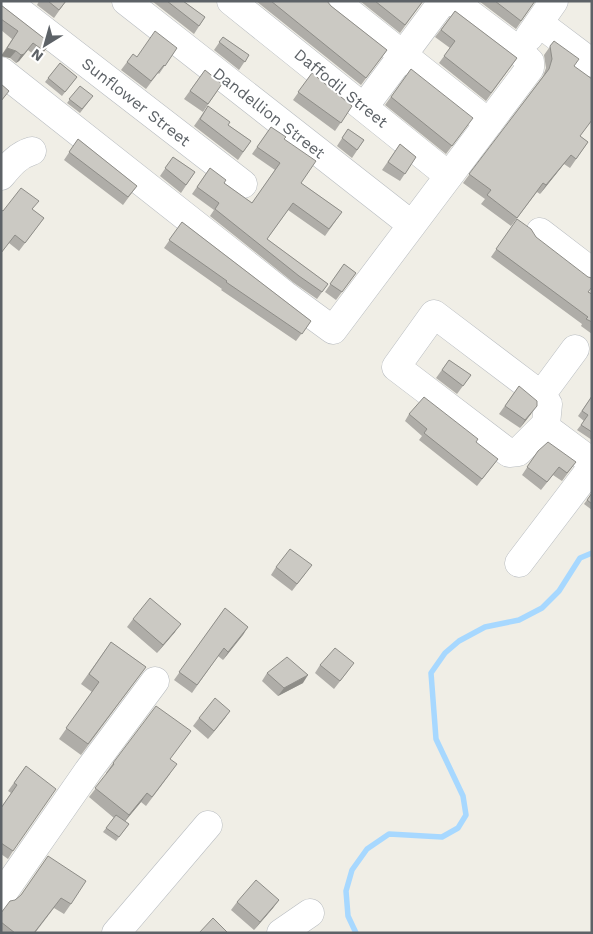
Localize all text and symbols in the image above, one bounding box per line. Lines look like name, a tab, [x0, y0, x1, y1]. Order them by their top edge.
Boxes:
north arrow	[20, 20, 70, 70]
street label: Daffodil Street	[290, 45, 392, 132]
text: N	[28, 46, 46, 65]
street label: Sunflower Street	[78, 54, 194, 150]
street label: Dandellion Street	[209, 63, 329, 163]

